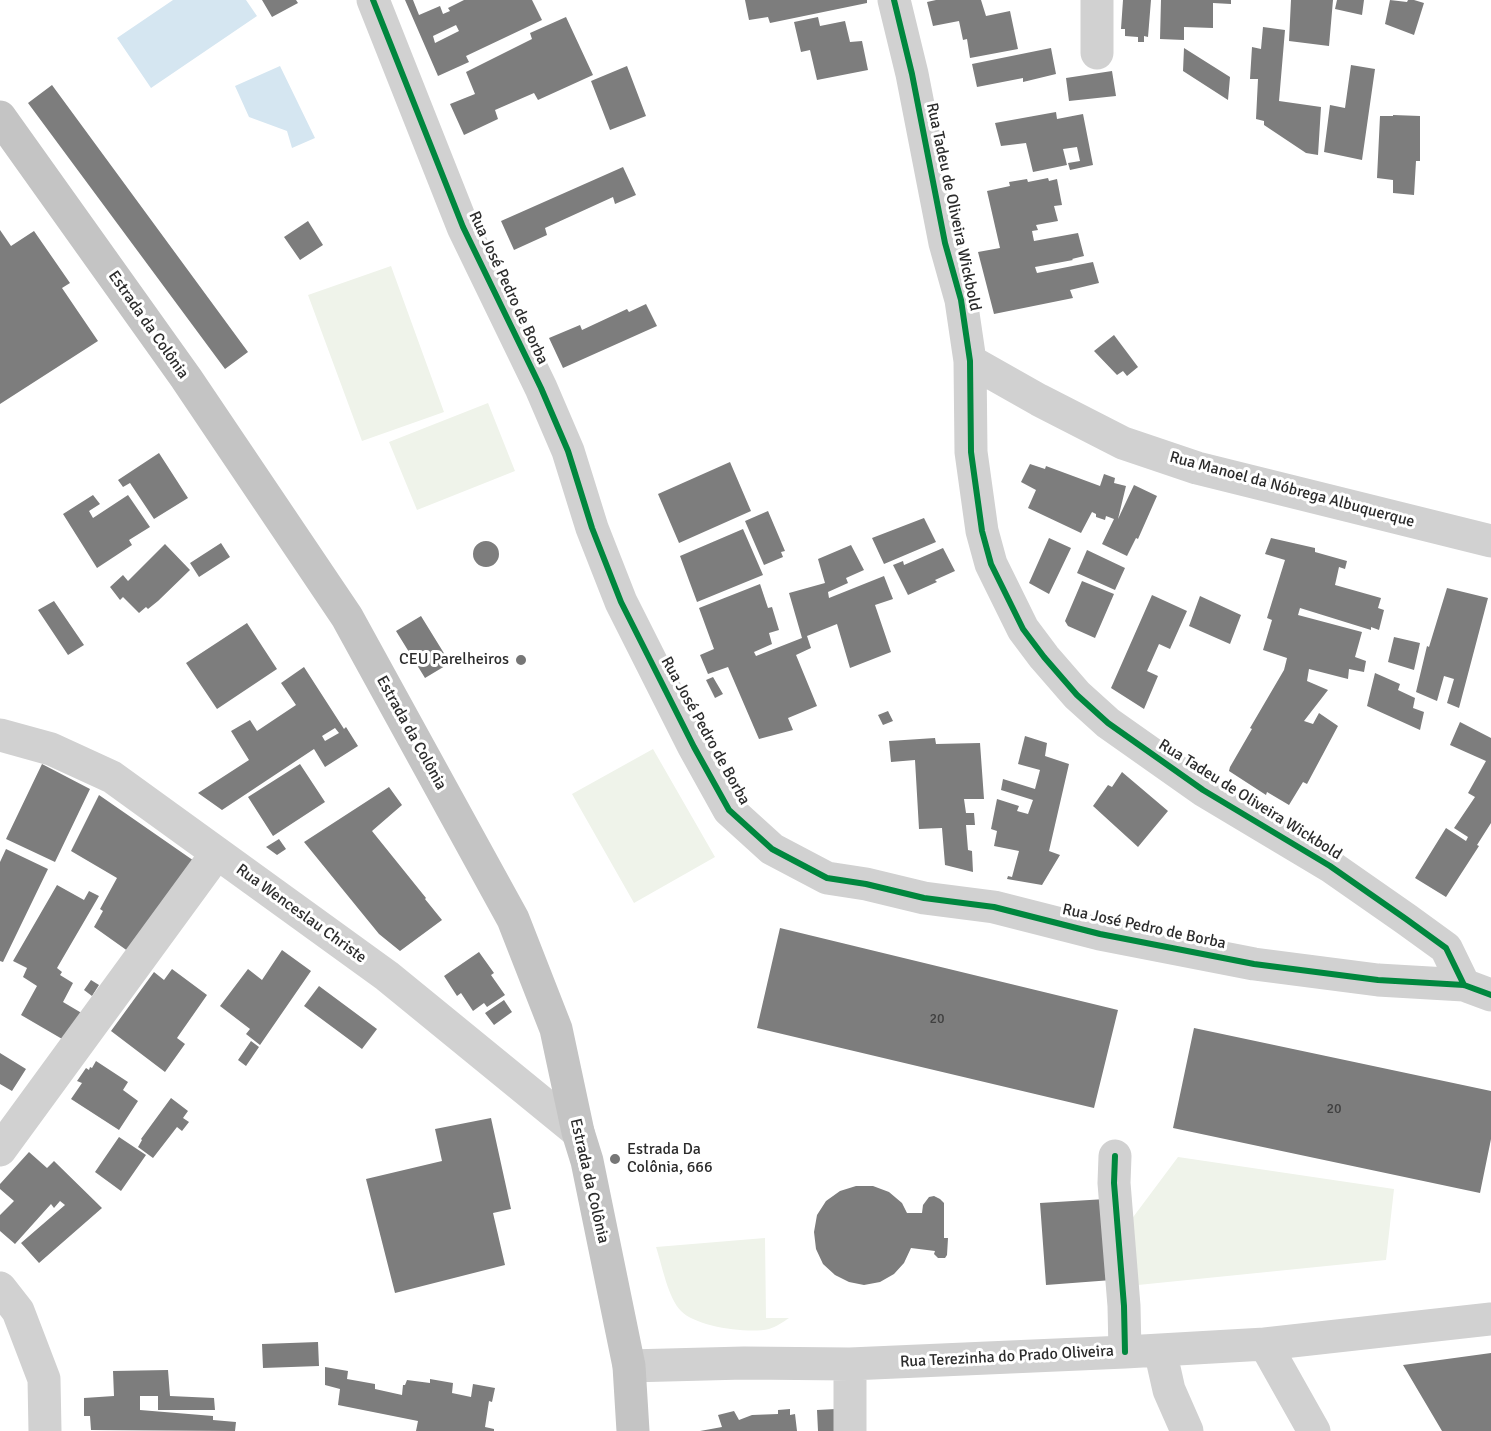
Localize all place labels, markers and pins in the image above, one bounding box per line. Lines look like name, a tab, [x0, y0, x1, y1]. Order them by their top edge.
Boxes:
place label: CEU Parelheiros	[399, 650, 509, 670]
marker: CEU Parelheiros	[514, 653, 528, 667]
place label: Estrada Da Colônia, 666	[627, 1140, 713, 1178]
marker: Estrada Da Colônia, 666	[608, 1152, 622, 1166]

